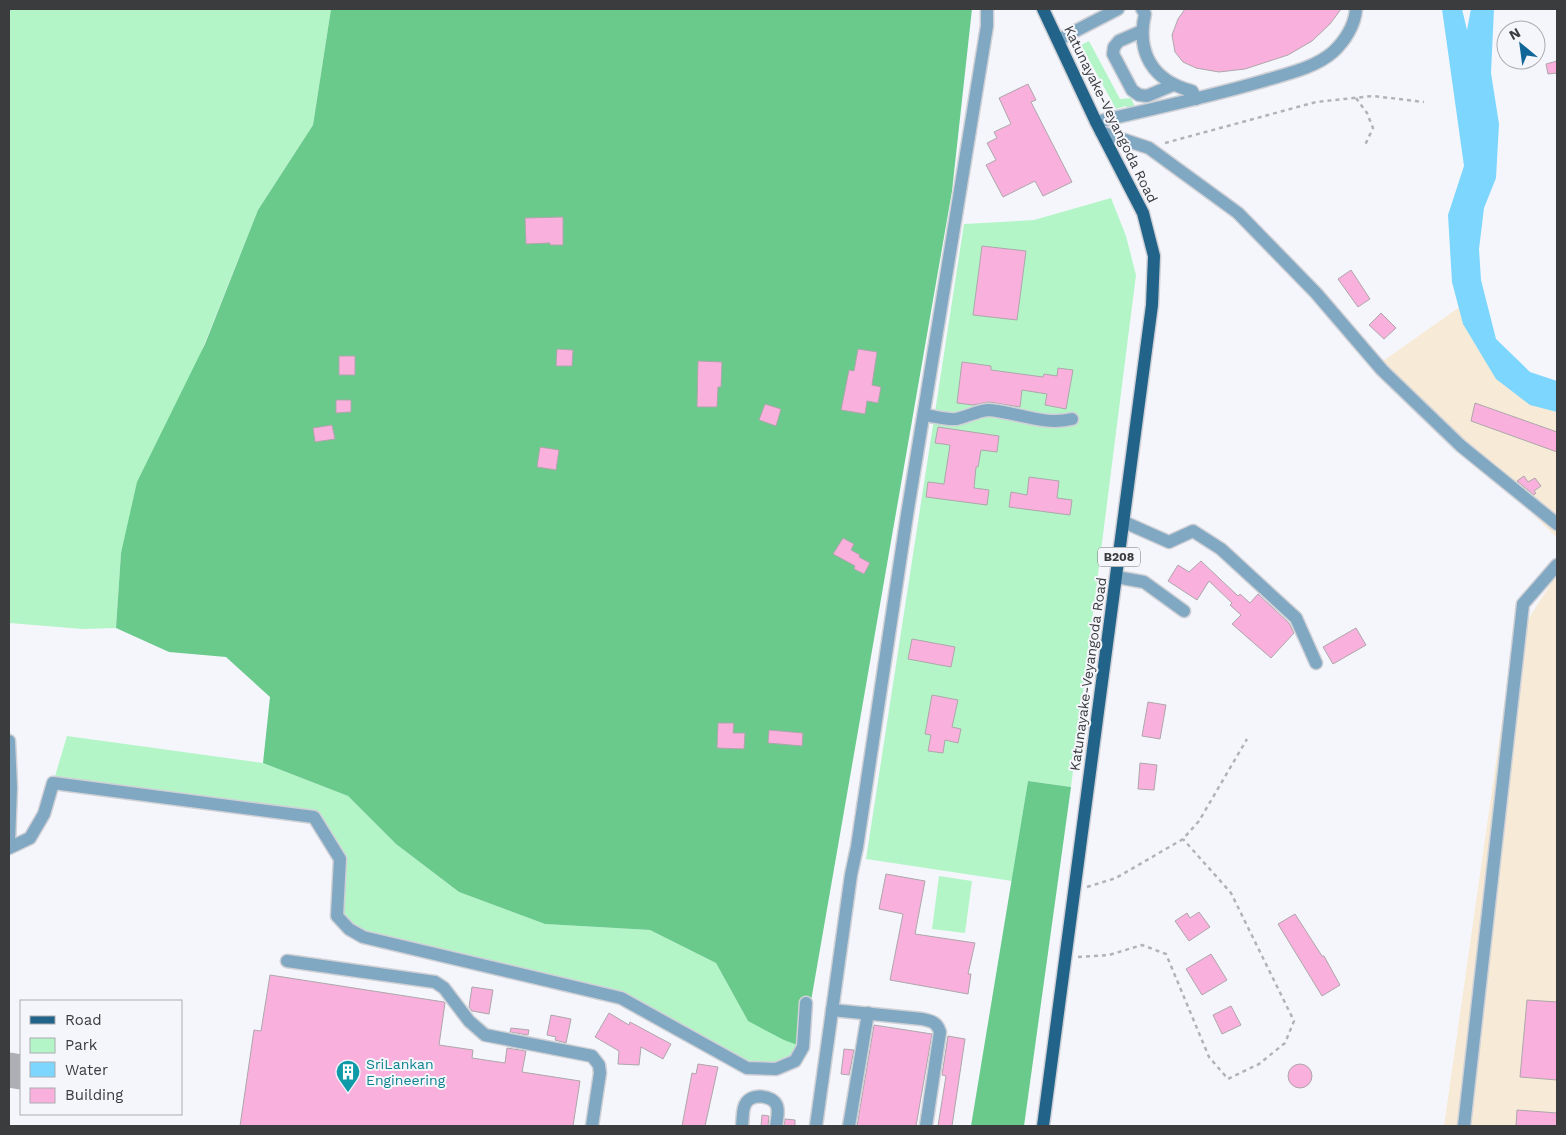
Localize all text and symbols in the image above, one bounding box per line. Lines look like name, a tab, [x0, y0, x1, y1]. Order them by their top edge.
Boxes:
north arrow	[1496, 20, 1546, 70]
street label: Katunayake-Veyangoda Road	[1061, 23, 1161, 205]
text: N	[1506, 24, 1523, 43]
road number: B208	[1098, 548, 1140, 566]
street label: Katunayake-Veyangoda Road	[1066, 576, 1110, 772]
legend	[20, 1000, 182, 1115]
text: Road	[65, 1011, 102, 1029]
text: Park	[65, 1036, 98, 1054]
place label: SriLankan Engineering	[366, 1056, 446, 1088]
building icon: SriLankan Engineering	[335, 1059, 361, 1093]
text: Water	[65, 1061, 108, 1079]
text: Building	[65, 1086, 123, 1104]

